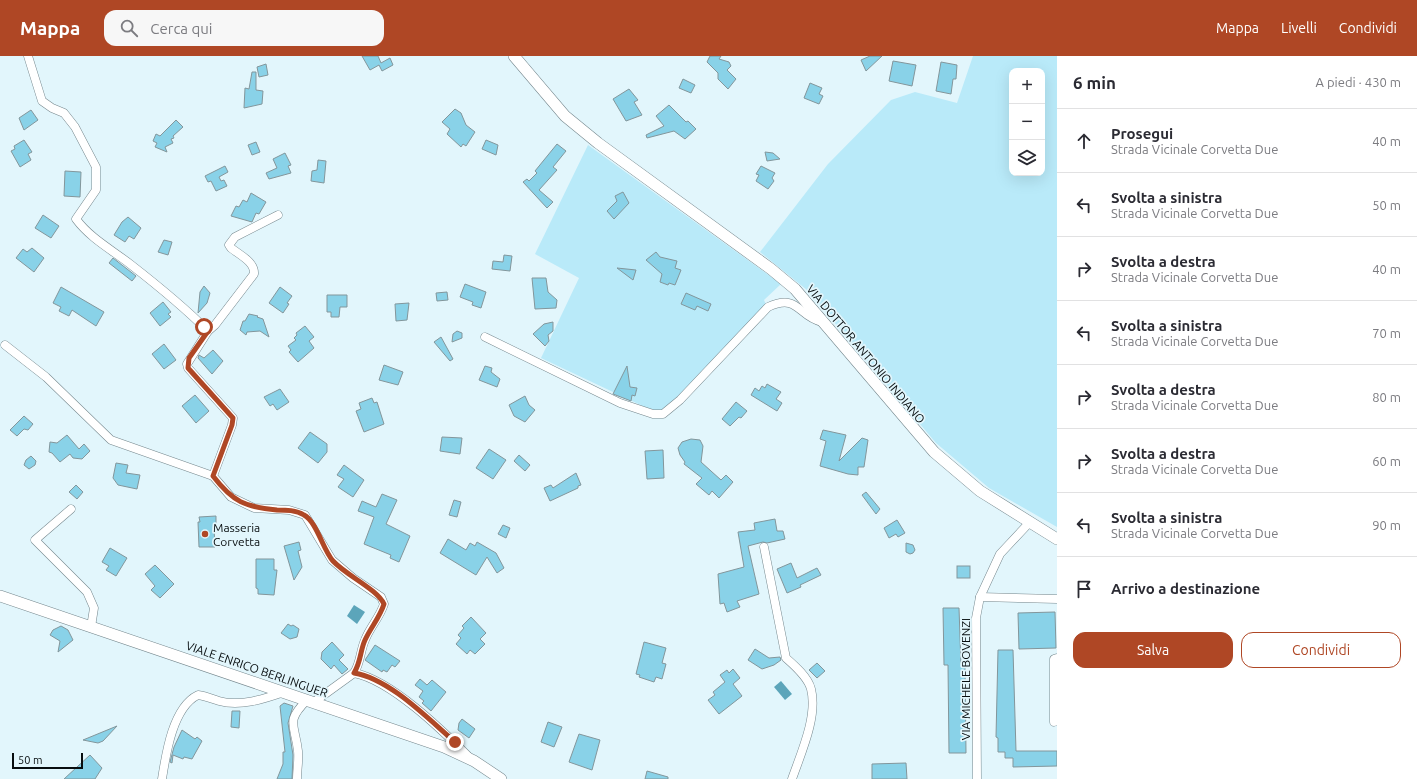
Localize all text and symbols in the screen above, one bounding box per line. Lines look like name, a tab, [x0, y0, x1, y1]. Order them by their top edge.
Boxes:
search box	[104, 10, 384, 46]
text: Mappa	[20, 17, 80, 39]
icon: search	[118, 17, 140, 39]
text: Cerca qui	[150, 20, 213, 37]
text: Mappa	[1216, 20, 1259, 36]
text: Livelli	[1281, 20, 1317, 36]
text: Condividi	[1339, 20, 1397, 36]
map controls	[1009, 68, 1045, 176]
button: +	[1009, 68, 1045, 104]
text: 6 min	[1073, 73, 1116, 92]
text: A piedi · 430 m	[1316, 75, 1401, 89]
button: −	[1009, 104, 1045, 140]
text: Prosegui	[1111, 125, 1173, 142]
icon: ahead	[1073, 130, 1095, 152]
text: 40 m	[1372, 134, 1401, 148]
button: layers	[1009, 140, 1045, 176]
text: Strada Vicinale Corvetta Due	[1111, 142, 1278, 156]
text: Svolta a sinistra	[1111, 189, 1222, 206]
icon: left	[1073, 194, 1095, 216]
text: 50 m	[1372, 198, 1401, 212]
text: Strada Vicinale Corvetta Due	[1111, 206, 1278, 220]
text: Svolta a destra	[1111, 253, 1216, 270]
icon: right	[1073, 258, 1095, 280]
text: 40 m	[1372, 262, 1401, 276]
text: Strada Vicinale Corvetta Due	[1111, 270, 1278, 284]
street label: VIA DOTTOR ANTONIO INDIANO	[804, 282, 928, 426]
text: Svolta a sinistra	[1111, 317, 1222, 334]
route start	[195, 318, 213, 336]
icon: left	[1073, 322, 1095, 344]
text: 70 m	[1372, 326, 1401, 340]
text: Strada Vicinale Corvetta Due	[1111, 334, 1278, 348]
text: Svolta a destra	[1111, 381, 1216, 398]
icon: right	[1073, 386, 1095, 408]
text: 80 m	[1372, 390, 1401, 404]
text: Strada Vicinale Corvetta Due	[1111, 398, 1278, 412]
text: Svolta a destra	[1111, 445, 1216, 462]
icon: right	[1073, 450, 1095, 472]
text: 60 m	[1372, 454, 1401, 468]
text: Strada Vicinale Corvetta Due	[1111, 462, 1278, 476]
text: Svolta a sinistra	[1111, 509, 1222, 526]
icon: left	[1073, 514, 1095, 536]
text: 90 m	[1372, 518, 1401, 532]
place label: Masseria Corvetta	[213, 521, 260, 548]
text: Strada Vicinale Corvetta Due	[1111, 526, 1278, 540]
marker: Masseria Corvetta	[200, 529, 210, 539]
icon: arrive	[1073, 578, 1095, 600]
text: Arrivo a destinazione	[1111, 580, 1260, 597]
street label: VIA MICHELE BOVENZI	[959, 618, 972, 740]
button: Salva	[1073, 632, 1233, 668]
button: Condividi	[1241, 632, 1401, 668]
street label: VIALE ENRICO BERLINGUER	[184, 639, 330, 700]
route end	[446, 733, 464, 751]
scale bar	[12, 751, 83, 770]
text: 50 m	[18, 754, 42, 766]

